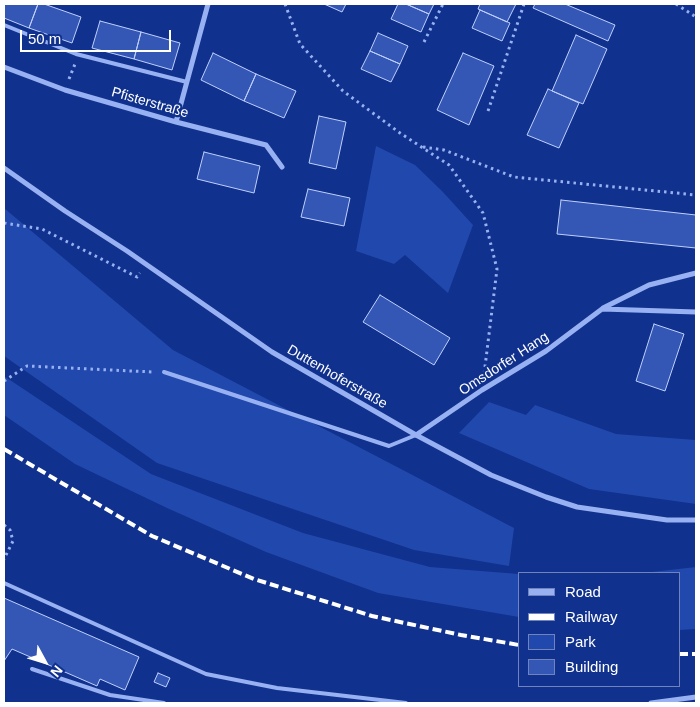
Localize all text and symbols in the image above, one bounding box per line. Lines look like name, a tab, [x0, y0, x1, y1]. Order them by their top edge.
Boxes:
scale bar	[22, 20, 174, 52]
text: 50 m	[28, 30, 61, 47]
street label: Pfisterstraße	[110, 84, 190, 122]
street label: Omsdorfer Hang	[456, 329, 552, 399]
street label: Duttenhoferstraße	[284, 342, 390, 412]
legend	[518, 572, 680, 687]
text: Road	[565, 583, 601, 600]
text: Railway	[565, 608, 618, 625]
text: Park	[565, 633, 596, 650]
north arrow	[20, 637, 70, 687]
text: Building	[565, 658, 618, 675]
text: N	[47, 662, 66, 680]

